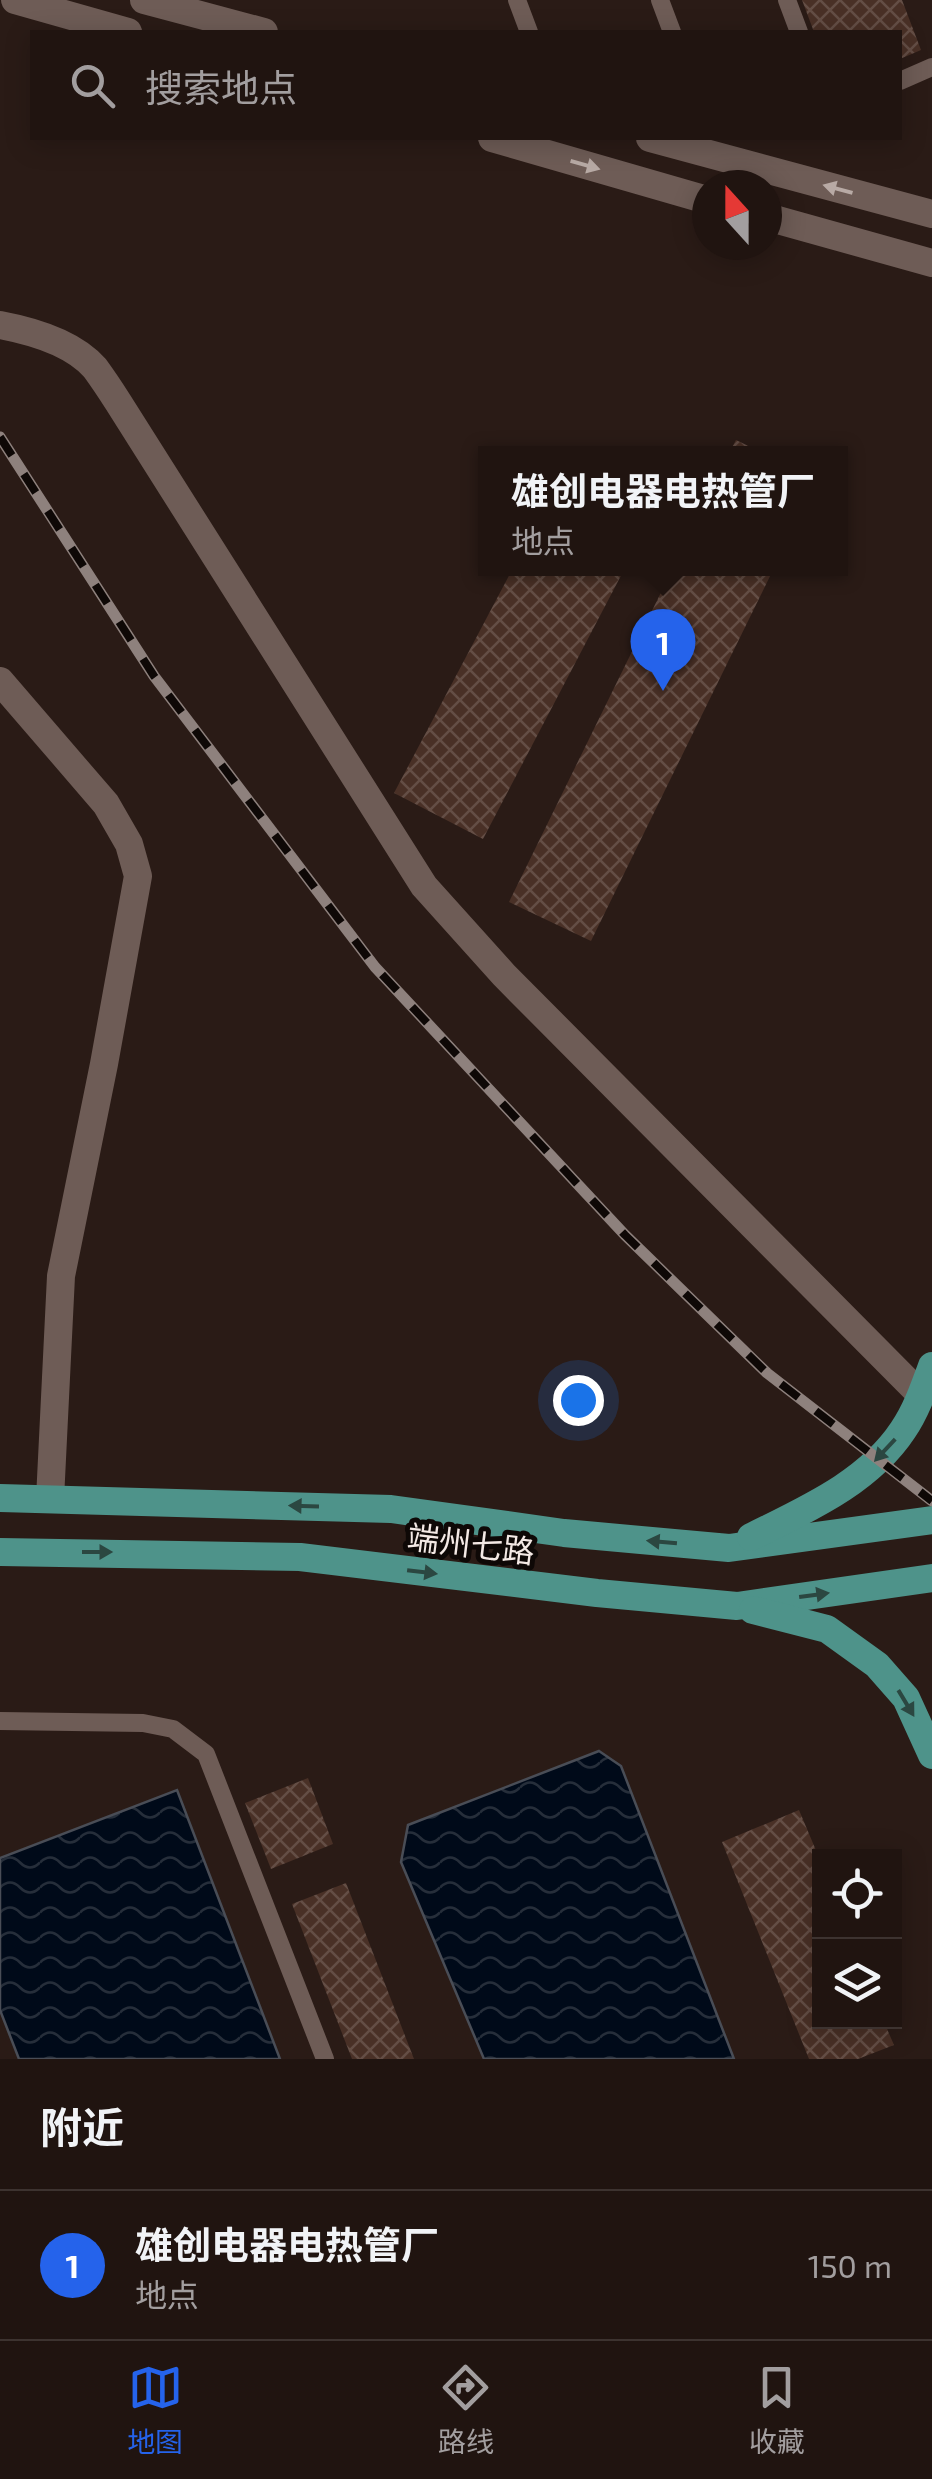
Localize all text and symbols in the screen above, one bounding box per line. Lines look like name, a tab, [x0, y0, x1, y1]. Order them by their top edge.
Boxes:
search box	[30, 30, 902, 140]
icon: search	[65, 58, 120, 113]
text: 搜索地点	[145, 64, 297, 110]
one-way arrow	[570, 157, 601, 173]
north arrow	[692, 170, 782, 260]
one-way arrow	[822, 180, 853, 196]
popup	[478, 446, 848, 576]
text: 雄创电器电热管厂	[511, 467, 815, 513]
text: 地点	[511, 521, 575, 559]
pin: 1	[630, 608, 696, 691]
your location	[553, 1375, 604, 1426]
one-way arrow	[874, 1438, 897, 1462]
one-way arrow	[287, 1498, 319, 1514]
street label: 端州七路	[405, 1516, 537, 1570]
one-way arrow	[645, 1533, 677, 1549]
one-way arrow	[82, 1544, 114, 1560]
one-way arrow	[406, 1564, 438, 1580]
one-way arrow	[799, 1587, 830, 1603]
one-way arrow	[896, 1689, 915, 1716]
map controls	[812, 1849, 902, 2029]
button: locate	[812, 1849, 902, 1939]
button: layers	[812, 1939, 902, 2029]
text: 附近	[40, 2101, 124, 2151]
text: 雄创电器电热管厂	[135, 2221, 439, 2267]
text: 1	[66, 2246, 79, 2284]
text: 150 m	[808, 2246, 892, 2284]
text: 地点	[135, 2275, 199, 2313]
tab: 地图	[127, 2360, 183, 2460]
tab: 路线	[438, 2360, 494, 2460]
tab: 收藏	[749, 2360, 805, 2460]

